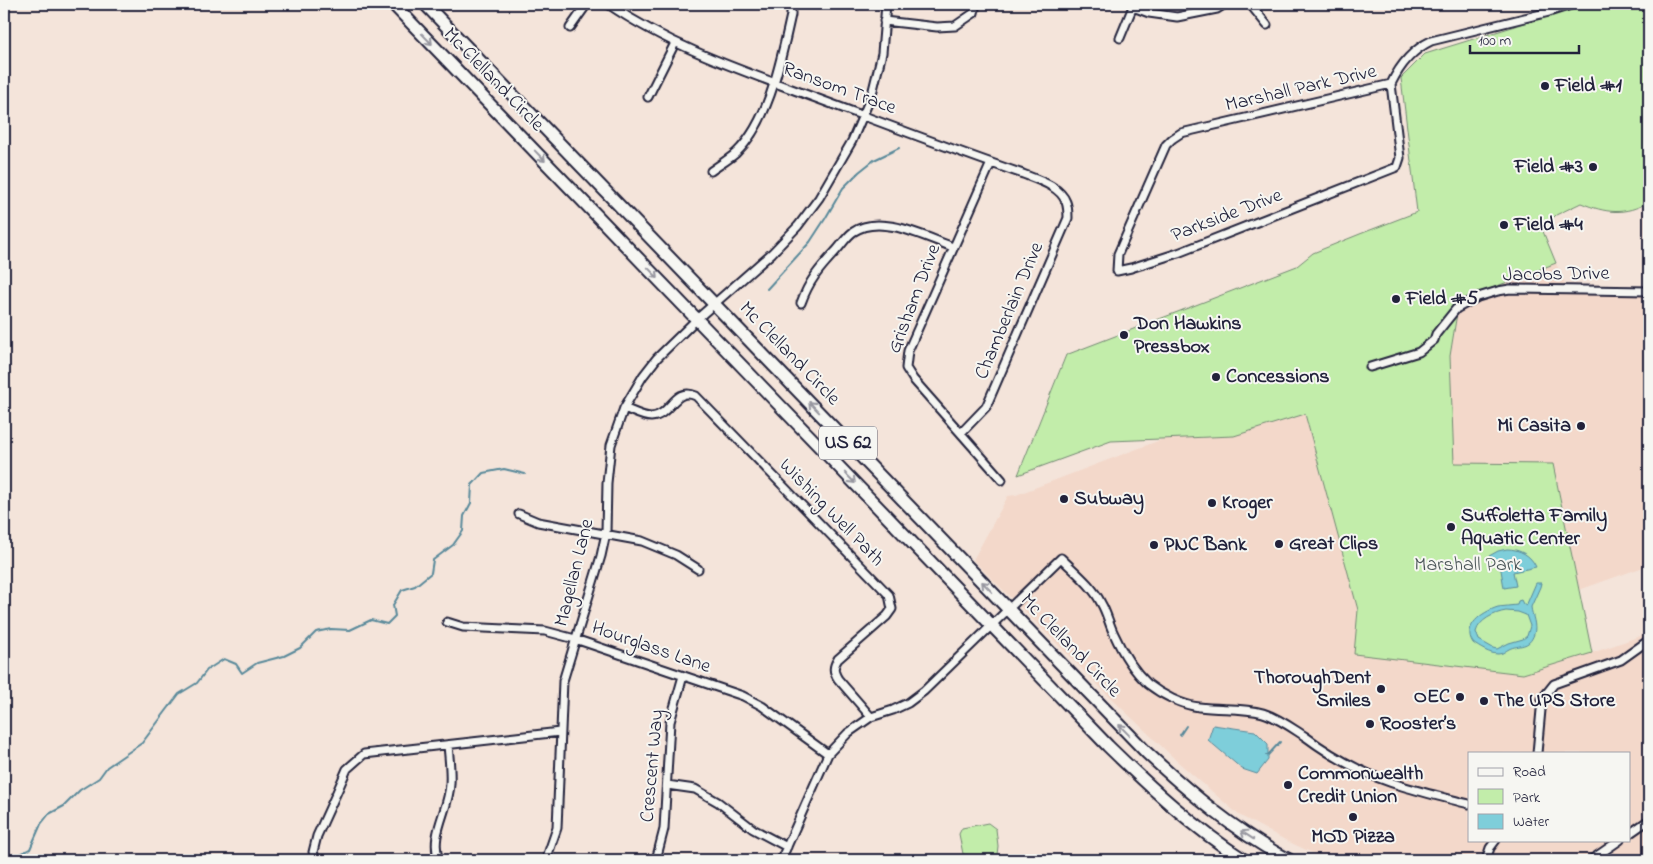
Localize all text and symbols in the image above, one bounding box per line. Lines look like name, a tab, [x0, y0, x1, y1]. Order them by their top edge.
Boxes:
street label: Mc Clelland Circle	[436, 21, 550, 139]
scale bar	[1470, 22, 1579, 54]
text: 100 m	[1478, 30, 1511, 52]
one-way arrow	[421, 33, 433, 45]
street label: Ransom Trace	[778, 55, 900, 123]
street label: Marshall Park Drive	[1223, 58, 1379, 120]
place label: Field #1	[1554, 72, 1623, 101]
marker: Field #1	[1539, 80, 1551, 92]
one-way arrow	[533, 150, 546, 162]
place label: Field #3	[1513, 153, 1583, 182]
marker: Field #3	[1587, 161, 1599, 173]
street label: Parkside Drive	[1167, 182, 1287, 250]
place label: Field #4	[1513, 211, 1584, 240]
marker: Field #4	[1498, 219, 1510, 231]
street label: Chamberlain Drive	[968, 238, 1052, 384]
street label: Grisham Drive	[881, 240, 949, 358]
street label: Jacobs Drive	[1502, 260, 1610, 290]
one-way arrow	[647, 266, 659, 279]
place label: Field #5	[1405, 285, 1479, 314]
marker: Field #5	[1390, 293, 1402, 305]
street label: Mc Clelland Circle	[732, 295, 846, 413]
place label: Don Hawkins Pressbox	[1133, 310, 1241, 362]
marker: Don Hawkins Pressbox	[1118, 329, 1130, 341]
place label: Concessions	[1226, 363, 1329, 392]
marker: Concessions	[1210, 371, 1222, 383]
one-way arrow	[808, 401, 820, 414]
place label: Mi Casita	[1497, 412, 1571, 441]
marker: Mi Casita	[1575, 420, 1587, 432]
road number: US 62	[819, 426, 877, 459]
street label: Wishing Well Path	[771, 452, 890, 574]
one-way arrow	[844, 472, 856, 484]
place label: Subway	[1074, 485, 1144, 515]
place label: Kroger	[1222, 489, 1273, 519]
marker: Subway	[1058, 493, 1070, 505]
marker: Kroger	[1206, 497, 1218, 509]
place label: Suffoletta Family Aquatic Center	[1461, 502, 1607, 554]
street label: Magellan Lane	[548, 516, 603, 630]
marker: Suffoletta Family Aquatic Center	[1445, 521, 1457, 533]
place label: Great Clips	[1289, 530, 1378, 559]
place label: PNC Bank	[1164, 531, 1248, 560]
marker: Great Clips	[1273, 538, 1285, 550]
marker: PNC Bank	[1148, 539, 1160, 551]
park label: Marshall Park	[1414, 551, 1522, 580]
one-way arrow	[981, 581, 993, 594]
street label: Mc Clelland Circle	[1013, 587, 1127, 705]
street label: Hourglass Lane	[587, 614, 715, 683]
place label: ThoroughDent Smiles	[1254, 664, 1371, 716]
marker: ThoroughDent Smiles	[1375, 683, 1387, 695]
place label: OEC	[1414, 683, 1450, 712]
place label: The UPS Store	[1494, 687, 1616, 716]
marker: OEC	[1454, 691, 1466, 703]
marker: The UPS Store	[1478, 695, 1490, 707]
street label: Crescent Way	[634, 708, 672, 824]
place label: Rooster’s	[1380, 710, 1456, 739]
marker: Rooster’s	[1364, 718, 1376, 730]
one-way arrow	[1118, 723, 1130, 736]
legend	[1468, 752, 1630, 842]
place label: Commonwealth Credit Union	[1298, 760, 1423, 812]
text: Road	[1513, 761, 1546, 783]
marker: Commonwealth Credit Union	[1282, 779, 1294, 791]
text: Park	[1513, 787, 1541, 809]
marker: MOD Pizza	[1347, 811, 1359, 823]
text: Water	[1513, 811, 1549, 833]
place label: MOD Pizza	[1311, 823, 1395, 852]
one-way arrow	[1241, 830, 1255, 840]

